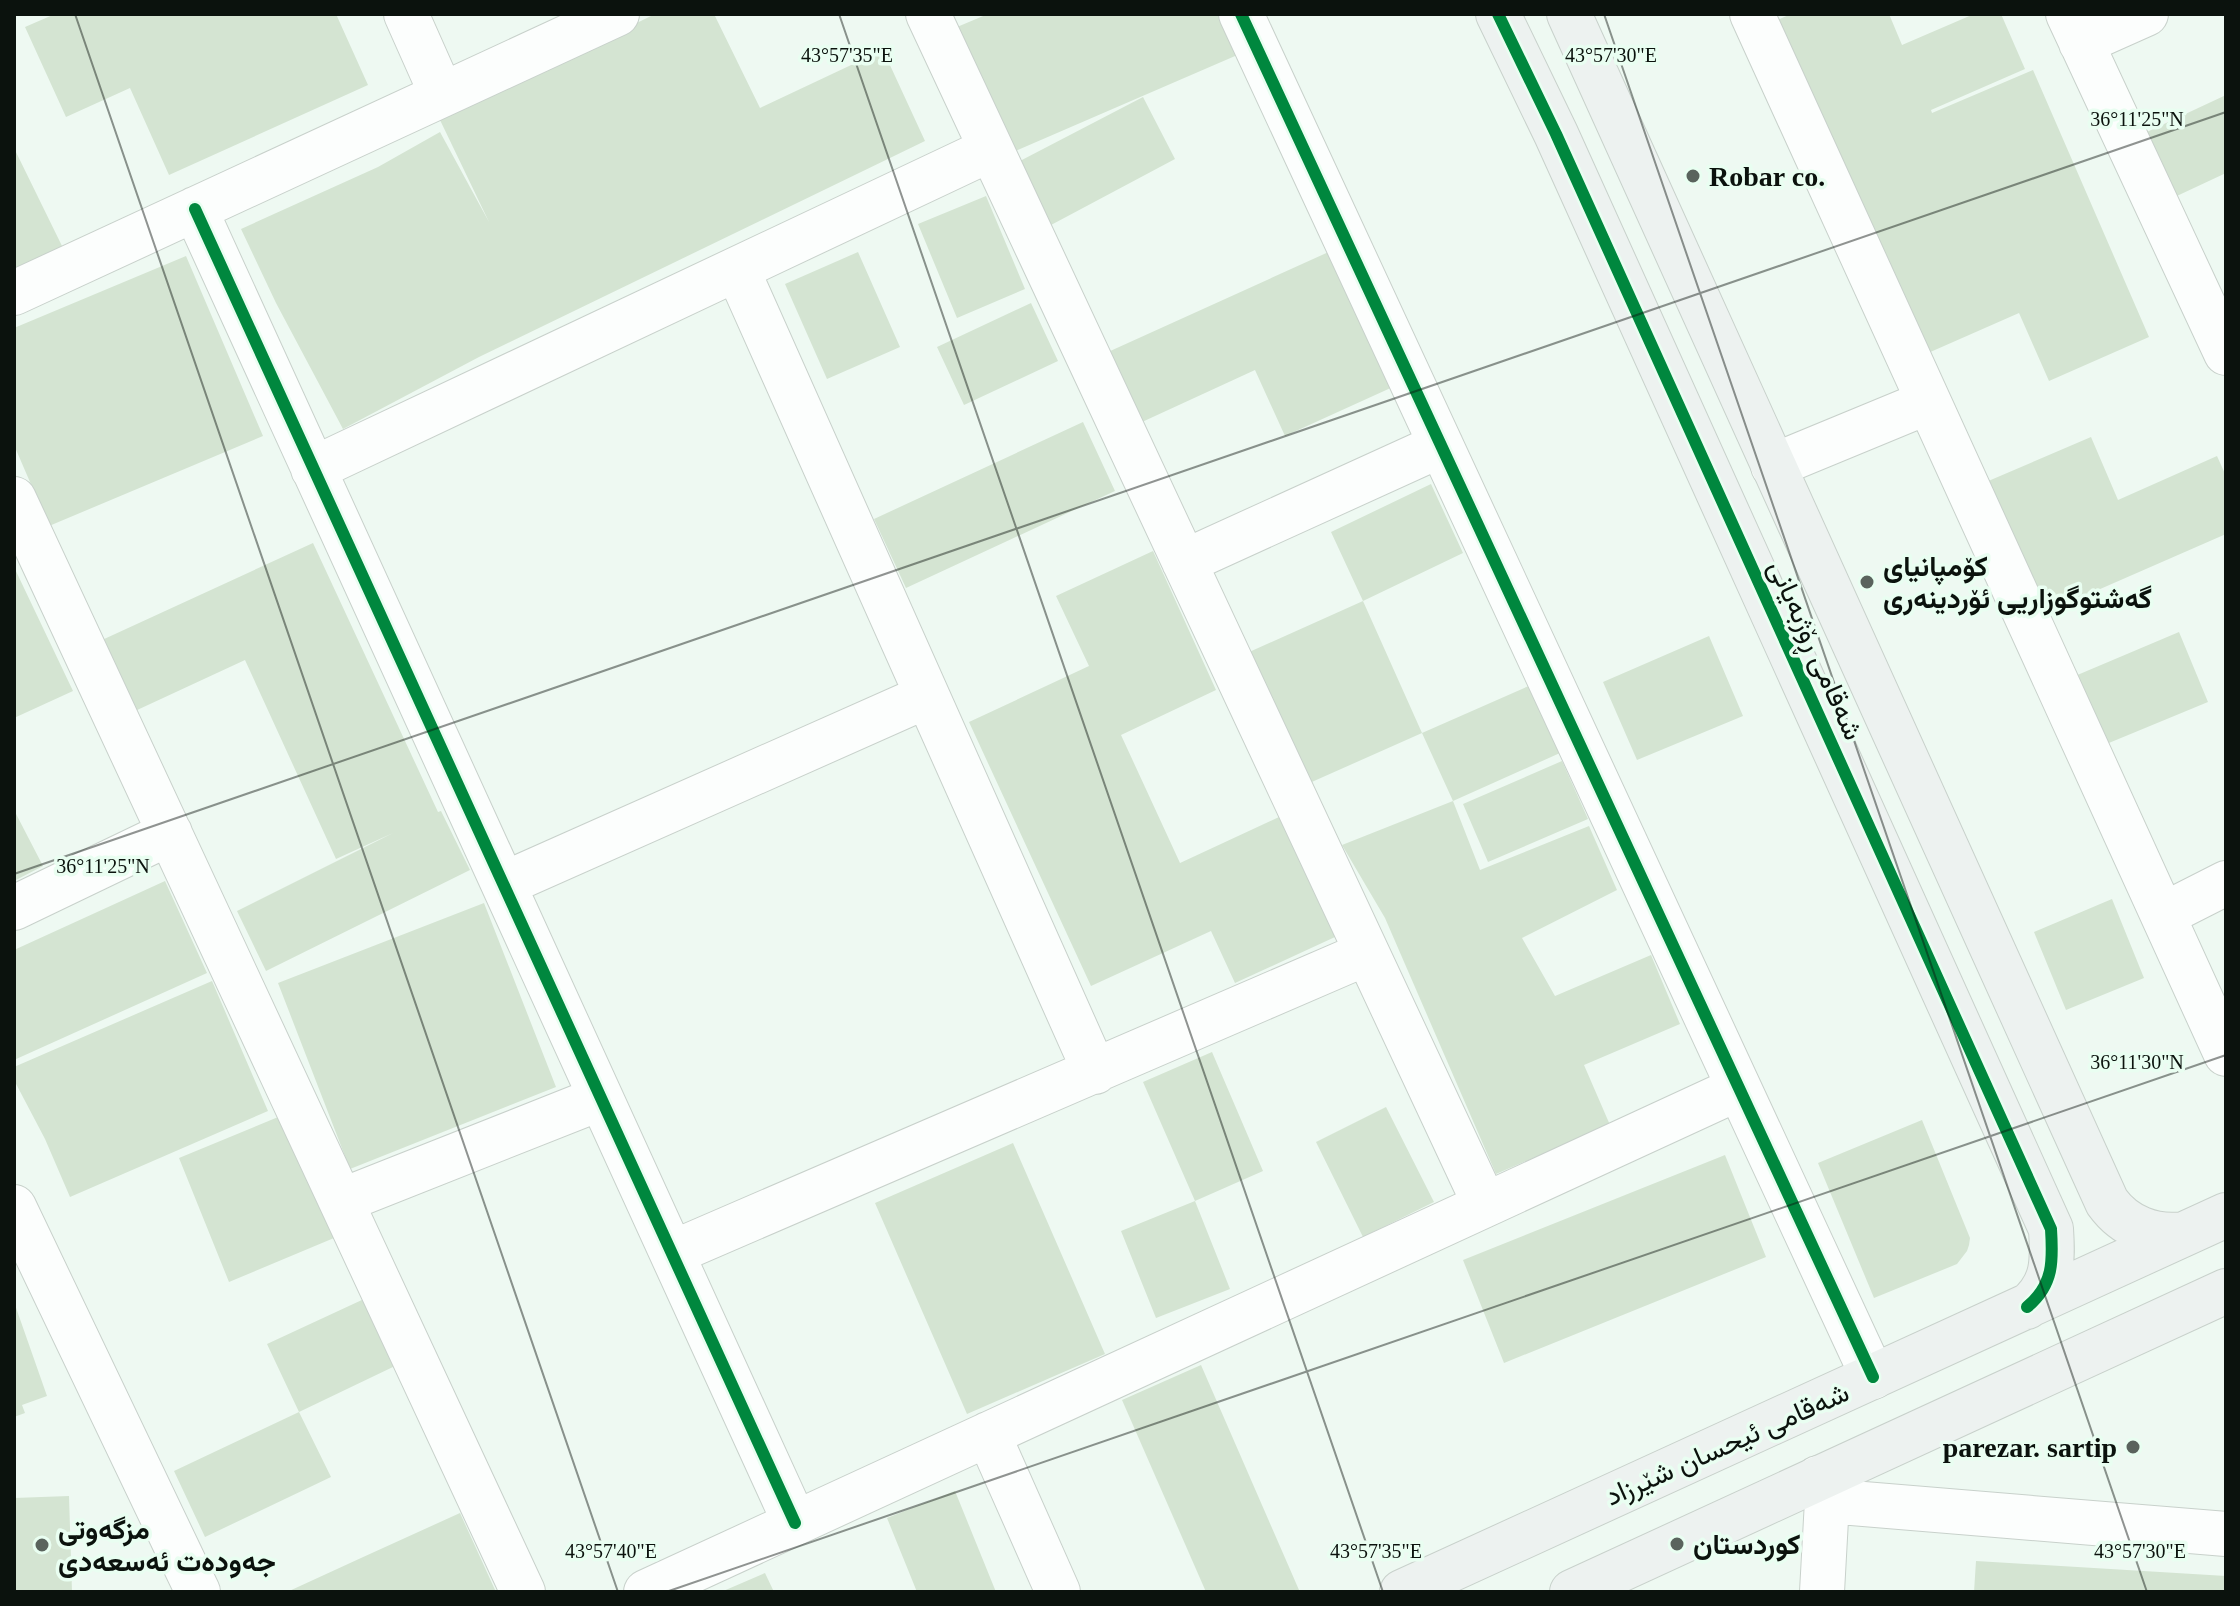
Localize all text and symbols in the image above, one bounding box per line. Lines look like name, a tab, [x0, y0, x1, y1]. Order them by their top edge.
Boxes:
text: 43°57'35"E	[801, 44, 893, 66]
text: 43°57'30"E	[1565, 44, 1657, 66]
text: 36°11'25"N	[2090, 108, 2184, 130]
place label: Robar co.	[1709, 161, 1825, 192]
marker: Robar co.	[1684, 167, 1702, 185]
place label: کۆمپانیای گەشتوگوزاریی ئۆردینەری	[1883, 551, 2152, 616]
street label: شەقامی ڕۆژبەیانی	[1756, 555, 1869, 747]
marker: کۆمپانیای گەشتوگوزاریی ئۆردینەری	[1858, 573, 1876, 591]
text: 36°11'25"N	[56, 855, 150, 877]
text: 36°11'30"N	[2090, 1051, 2184, 1073]
street label: شەقامی ئیحسان شێرزاد	[1600, 1376, 1854, 1514]
place label: parezar. sartip	[1943, 1432, 2117, 1463]
marker: parezar. sartip	[2124, 1438, 2142, 1456]
place label: مزگەوتی جەودەت ئەسعەدی	[58, 1514, 276, 1579]
place label: كوردستان	[1693, 1529, 1801, 1562]
marker: كوردستان	[1668, 1535, 1686, 1553]
marker: مزگەوتی جەودەت ئەسعەدی	[33, 1536, 51, 1554]
text: 43°57'40"E	[565, 1540, 657, 1562]
text: 43°57'35"E	[1330, 1540, 1422, 1562]
text: 43°57'30"E	[2094, 1540, 2186, 1562]

